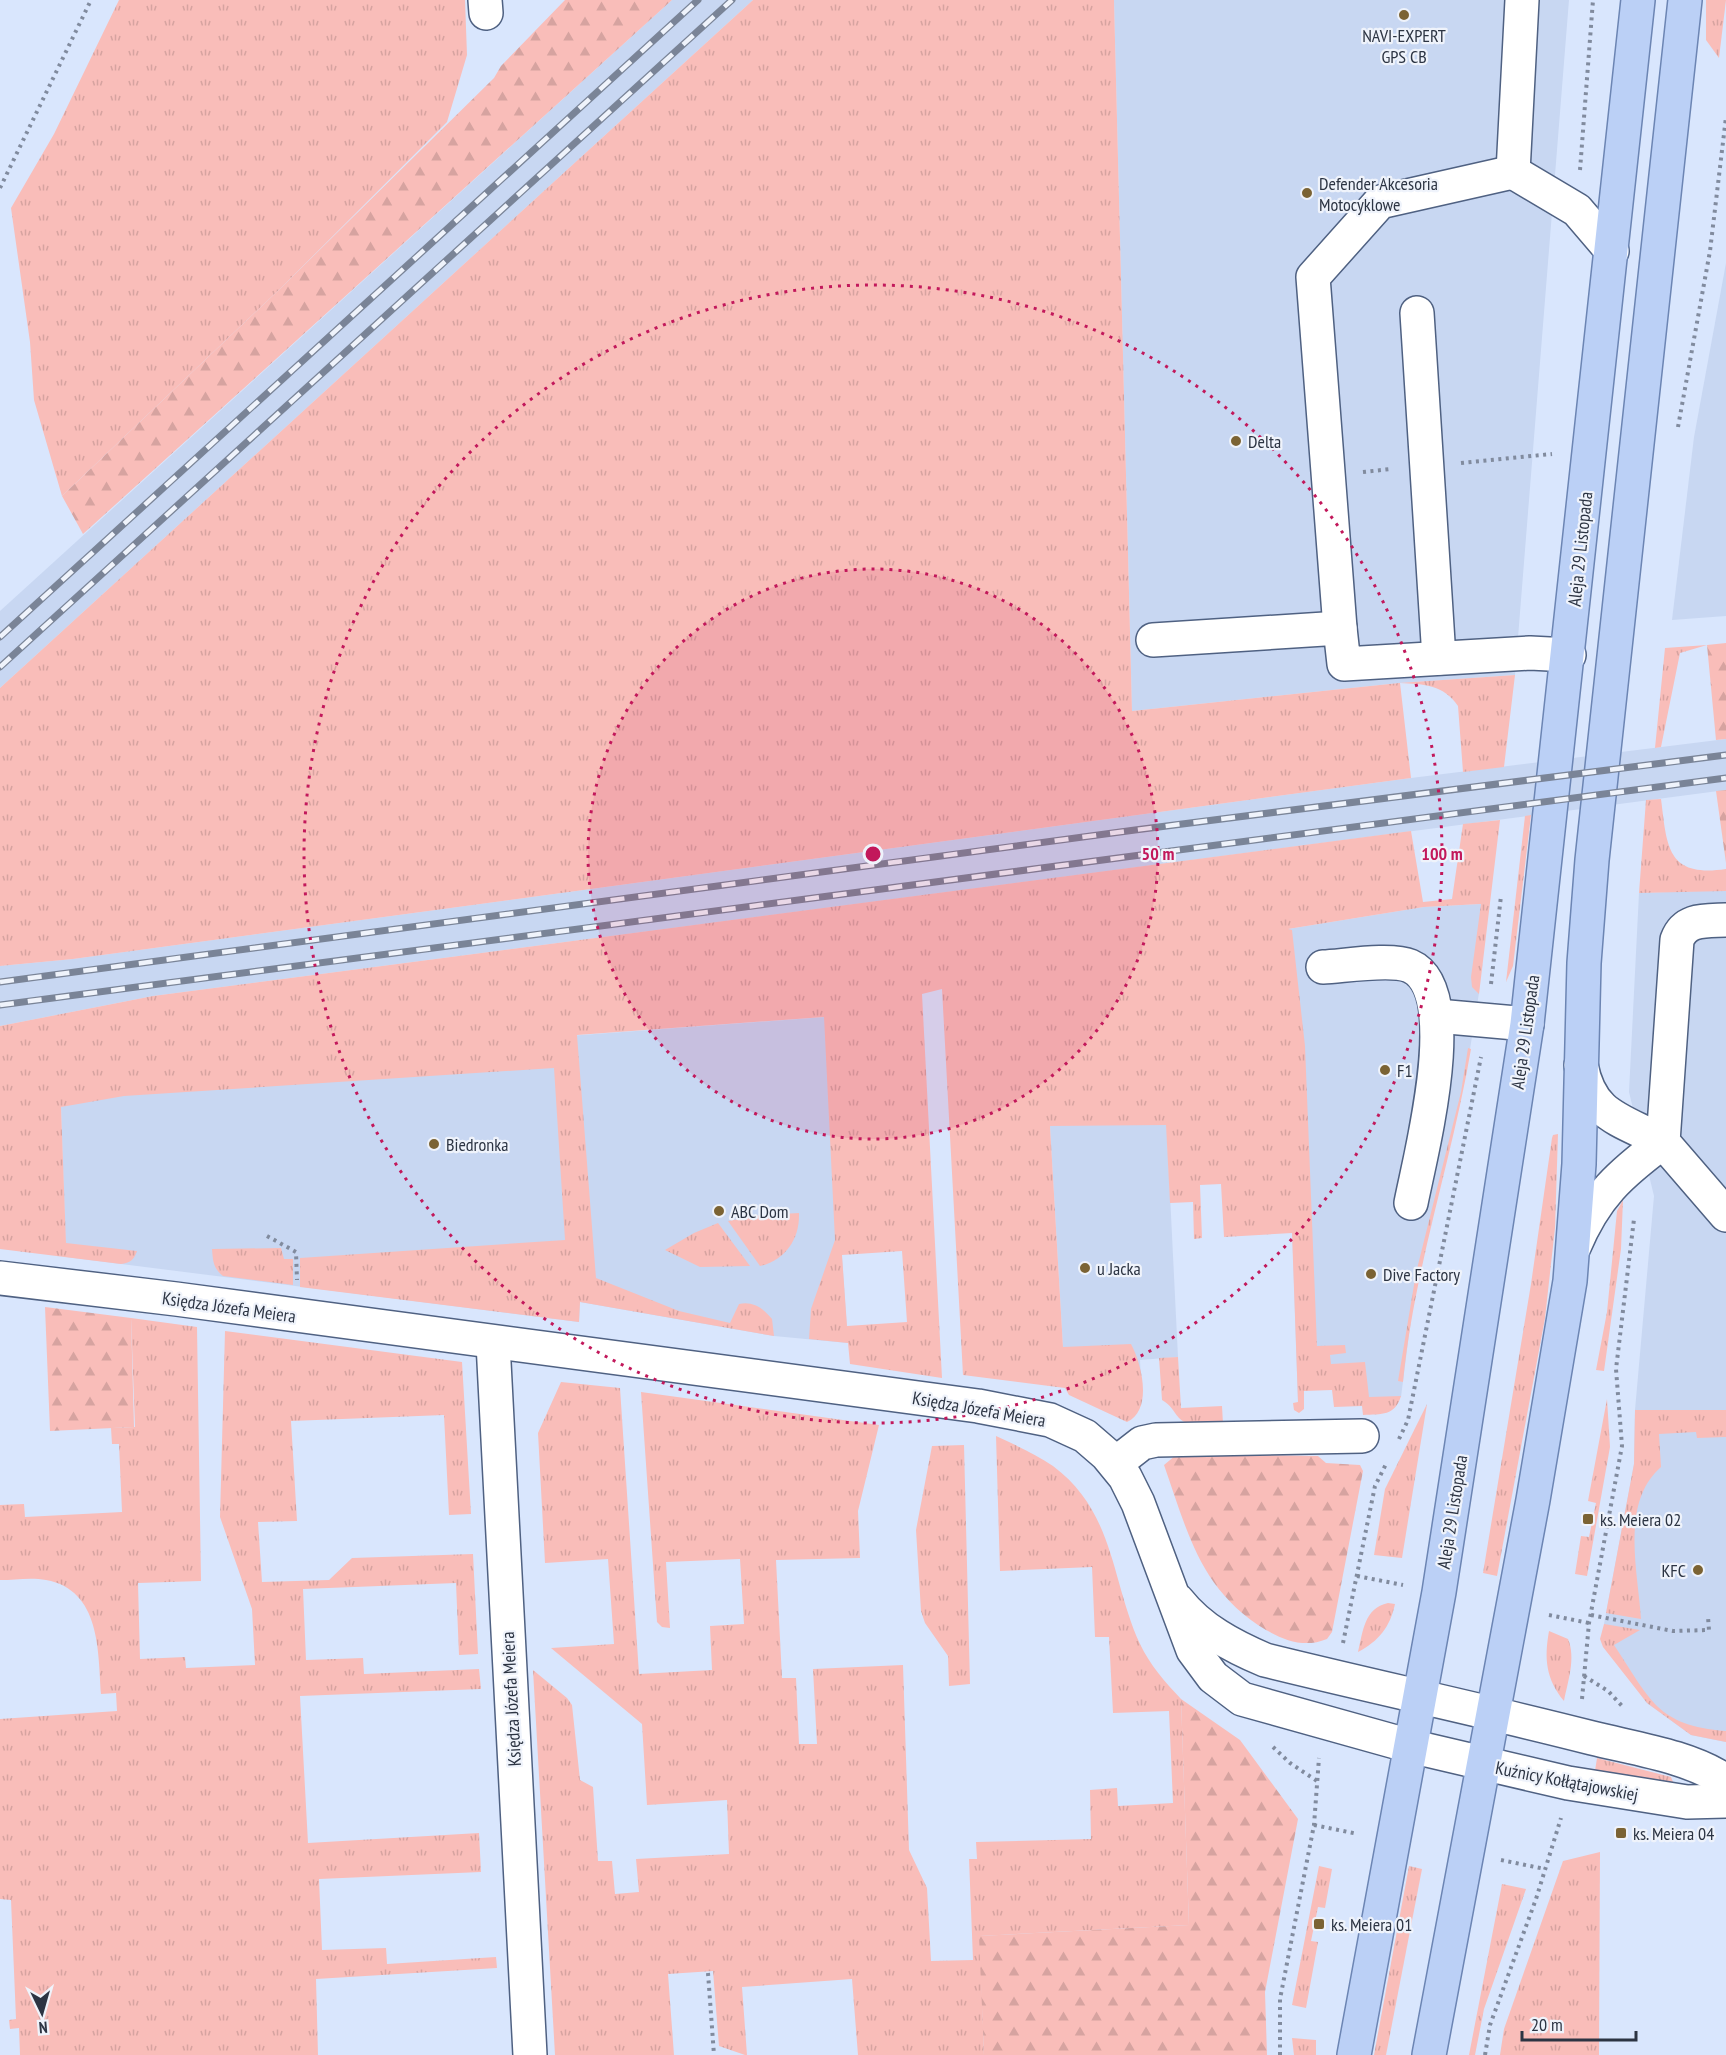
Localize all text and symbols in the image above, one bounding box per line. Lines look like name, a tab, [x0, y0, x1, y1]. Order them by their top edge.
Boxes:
marker: NAVI-EXPERT GPS CB	[1397, 8, 1411, 22]
place label: NAVI-EXPERT GPS CB	[1362, 24, 1446, 68]
place label: Defender Akcesoria Motocyklowe	[1319, 172, 1438, 216]
marker: Defender Akcesoria Motocyklowe	[1300, 186, 1314, 200]
place label: Delta	[1248, 430, 1281, 453]
marker: Delta	[1229, 434, 1243, 448]
street label: Aleja 29 Listopada	[1563, 491, 1597, 607]
text: 50 m	[1142, 842, 1174, 865]
text: 100 m	[1421, 842, 1463, 865]
centre of rings	[863, 844, 883, 864]
street label: Aleja 29 Listopada	[1506, 973, 1544, 1091]
place label: F1	[1397, 1059, 1413, 1082]
marker: F1	[1378, 1063, 1392, 1077]
place label: Biedronka	[446, 1133, 508, 1156]
marker: Biedronka	[427, 1137, 441, 1151]
place label: ABC Dom	[731, 1200, 788, 1223]
marker: ABC Dom	[712, 1204, 726, 1218]
place label: u Jacka	[1097, 1257, 1141, 1280]
marker: u Jacka	[1078, 1261, 1092, 1275]
place label: Dive Factory	[1383, 1263, 1460, 1286]
marker: Dive Factory	[1364, 1267, 1378, 1281]
street label: Księdza Józefa Meiera	[161, 1286, 297, 1328]
street label: Księdza Józefa Meiera	[911, 1386, 1047, 1432]
street label: Aleja 29 Listopada	[1432, 1453, 1472, 1571]
place label: ks. Meiera 02	[1600, 1508, 1681, 1531]
marker: ks. Meiera 02	[1581, 1512, 1595, 1526]
place label: KFC	[1661, 1559, 1686, 1582]
marker: KFC	[1691, 1563, 1705, 1577]
street label: Księdza Józefa Meiera	[496, 1631, 526, 1767]
street label: Kuźnicy Kołłątajowskiej	[1494, 1756, 1640, 1806]
place label: ks. Meiera 04	[1633, 1822, 1714, 1845]
marker: ks. Meiera 04	[1614, 1826, 1628, 1840]
place label: ks. Meiera 01	[1331, 1913, 1412, 1936]
marker: ks. Meiera 01	[1312, 1917, 1326, 1931]
north arrow	[12, 1983, 72, 2043]
scale bar	[1522, 2004, 1636, 2042]
text: 20 m	[1531, 2013, 1563, 2036]
text: N	[38, 2018, 48, 2038]

